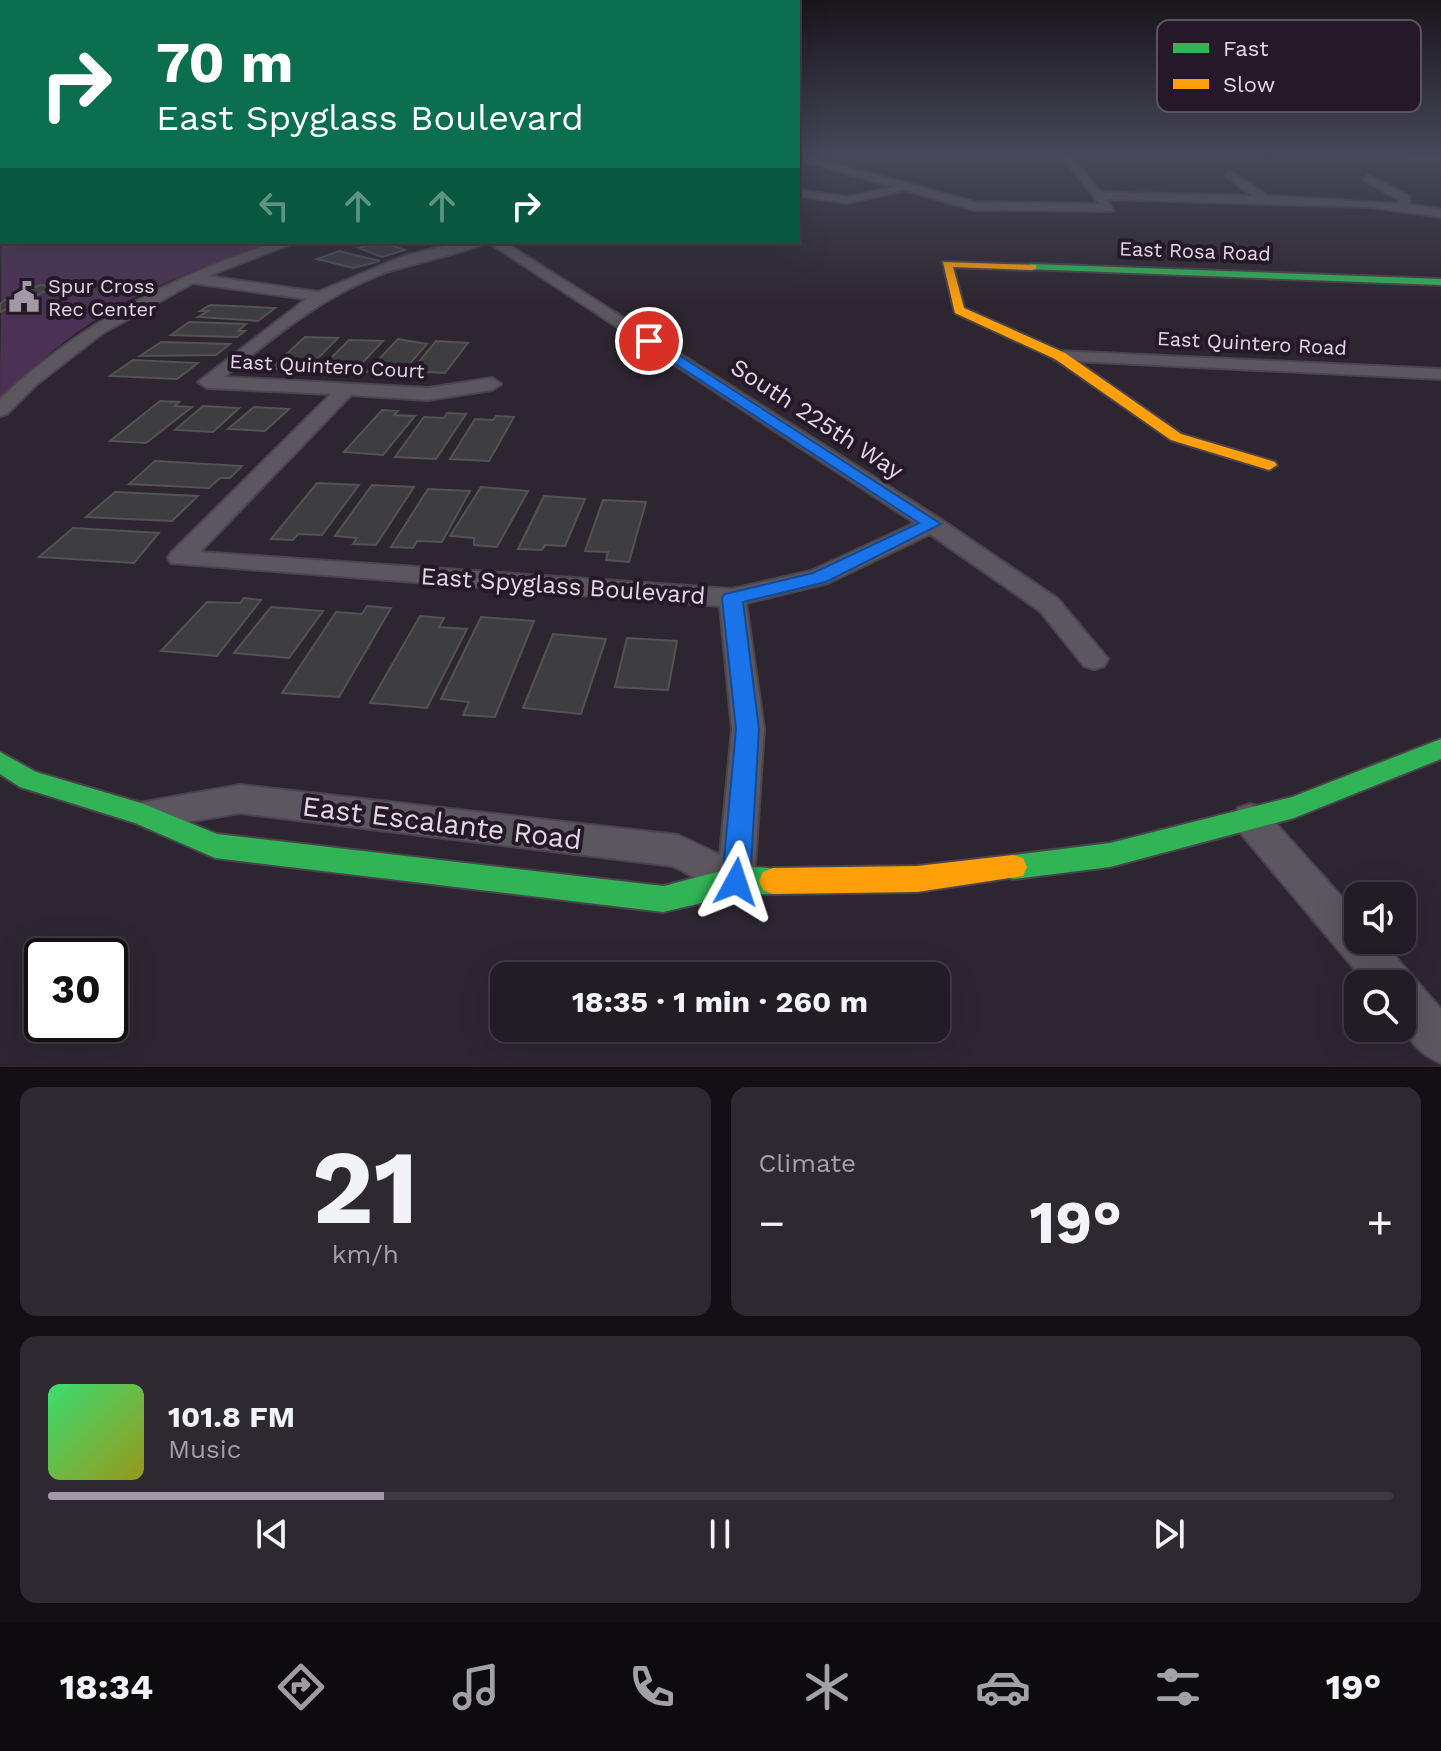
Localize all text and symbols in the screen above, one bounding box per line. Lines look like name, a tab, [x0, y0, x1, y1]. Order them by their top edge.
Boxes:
legend	[1157, 20, 1421, 112]
text: 70 m	[156, 30, 293, 96]
icon: right	[24, 32, 128, 136]
text: Fast	[1223, 36, 1269, 61]
text: Slow	[1223, 72, 1275, 97]
text: East Spyglass Boulevard	[156, 97, 584, 139]
icon: left	[252, 184, 296, 228]
icon: ahead	[336, 184, 380, 228]
icon: ahead	[420, 184, 464, 228]
icon: right	[504, 184, 548, 228]
street label: East Rosa Road	[1119, 236, 1271, 266]
place label: Spur Cross Rec Center	[48, 274, 156, 321]
public building icon: Spur Cross Rec Center	[7, 280, 41, 314]
pin	[615, 307, 683, 375]
icon: arrive	[627, 319, 671, 363]
street label: East Quintero Road	[1156, 326, 1348, 360]
street label: East Quintero Court	[229, 349, 426, 383]
street label: South 225th Way	[726, 353, 909, 485]
street label: East Spyglass Boulevard	[420, 562, 706, 610]
street label: East Escalante Road	[300, 789, 584, 857]
position arrow	[694, 840, 778, 924]
map controls	[1344, 882, 1416, 1042]
button: sound	[1344, 882, 1416, 954]
speed limit sign: 30	[24, 938, 128, 1042]
button: search	[1344, 970, 1416, 1042]
text: 18:35 · 1 min · 260 m	[572, 984, 868, 1019]
text: 21	[312, 1126, 419, 1248]
text: Climate	[759, 1148, 856, 1178]
text: 19°	[1029, 1187, 1122, 1258]
text: −	[759, 1197, 785, 1249]
text: +	[1366, 1197, 1393, 1249]
text: km/h	[332, 1239, 399, 1269]
text: 101.8 FM	[168, 1399, 295, 1434]
text: Music	[168, 1434, 241, 1464]
icon: previous	[250, 1512, 294, 1556]
icon: pause	[698, 1512, 742, 1556]
icon: next	[1147, 1512, 1191, 1556]
icon: directions	[273, 1659, 329, 1715]
icon: music	[448, 1659, 504, 1715]
icon: phone	[624, 1659, 680, 1715]
icon: climate	[799, 1659, 855, 1715]
icon: car	[975, 1659, 1031, 1715]
icon: filters	[1150, 1659, 1206, 1715]
text: 18:34	[60, 1666, 153, 1708]
text: 19°	[1326, 1666, 1381, 1708]

